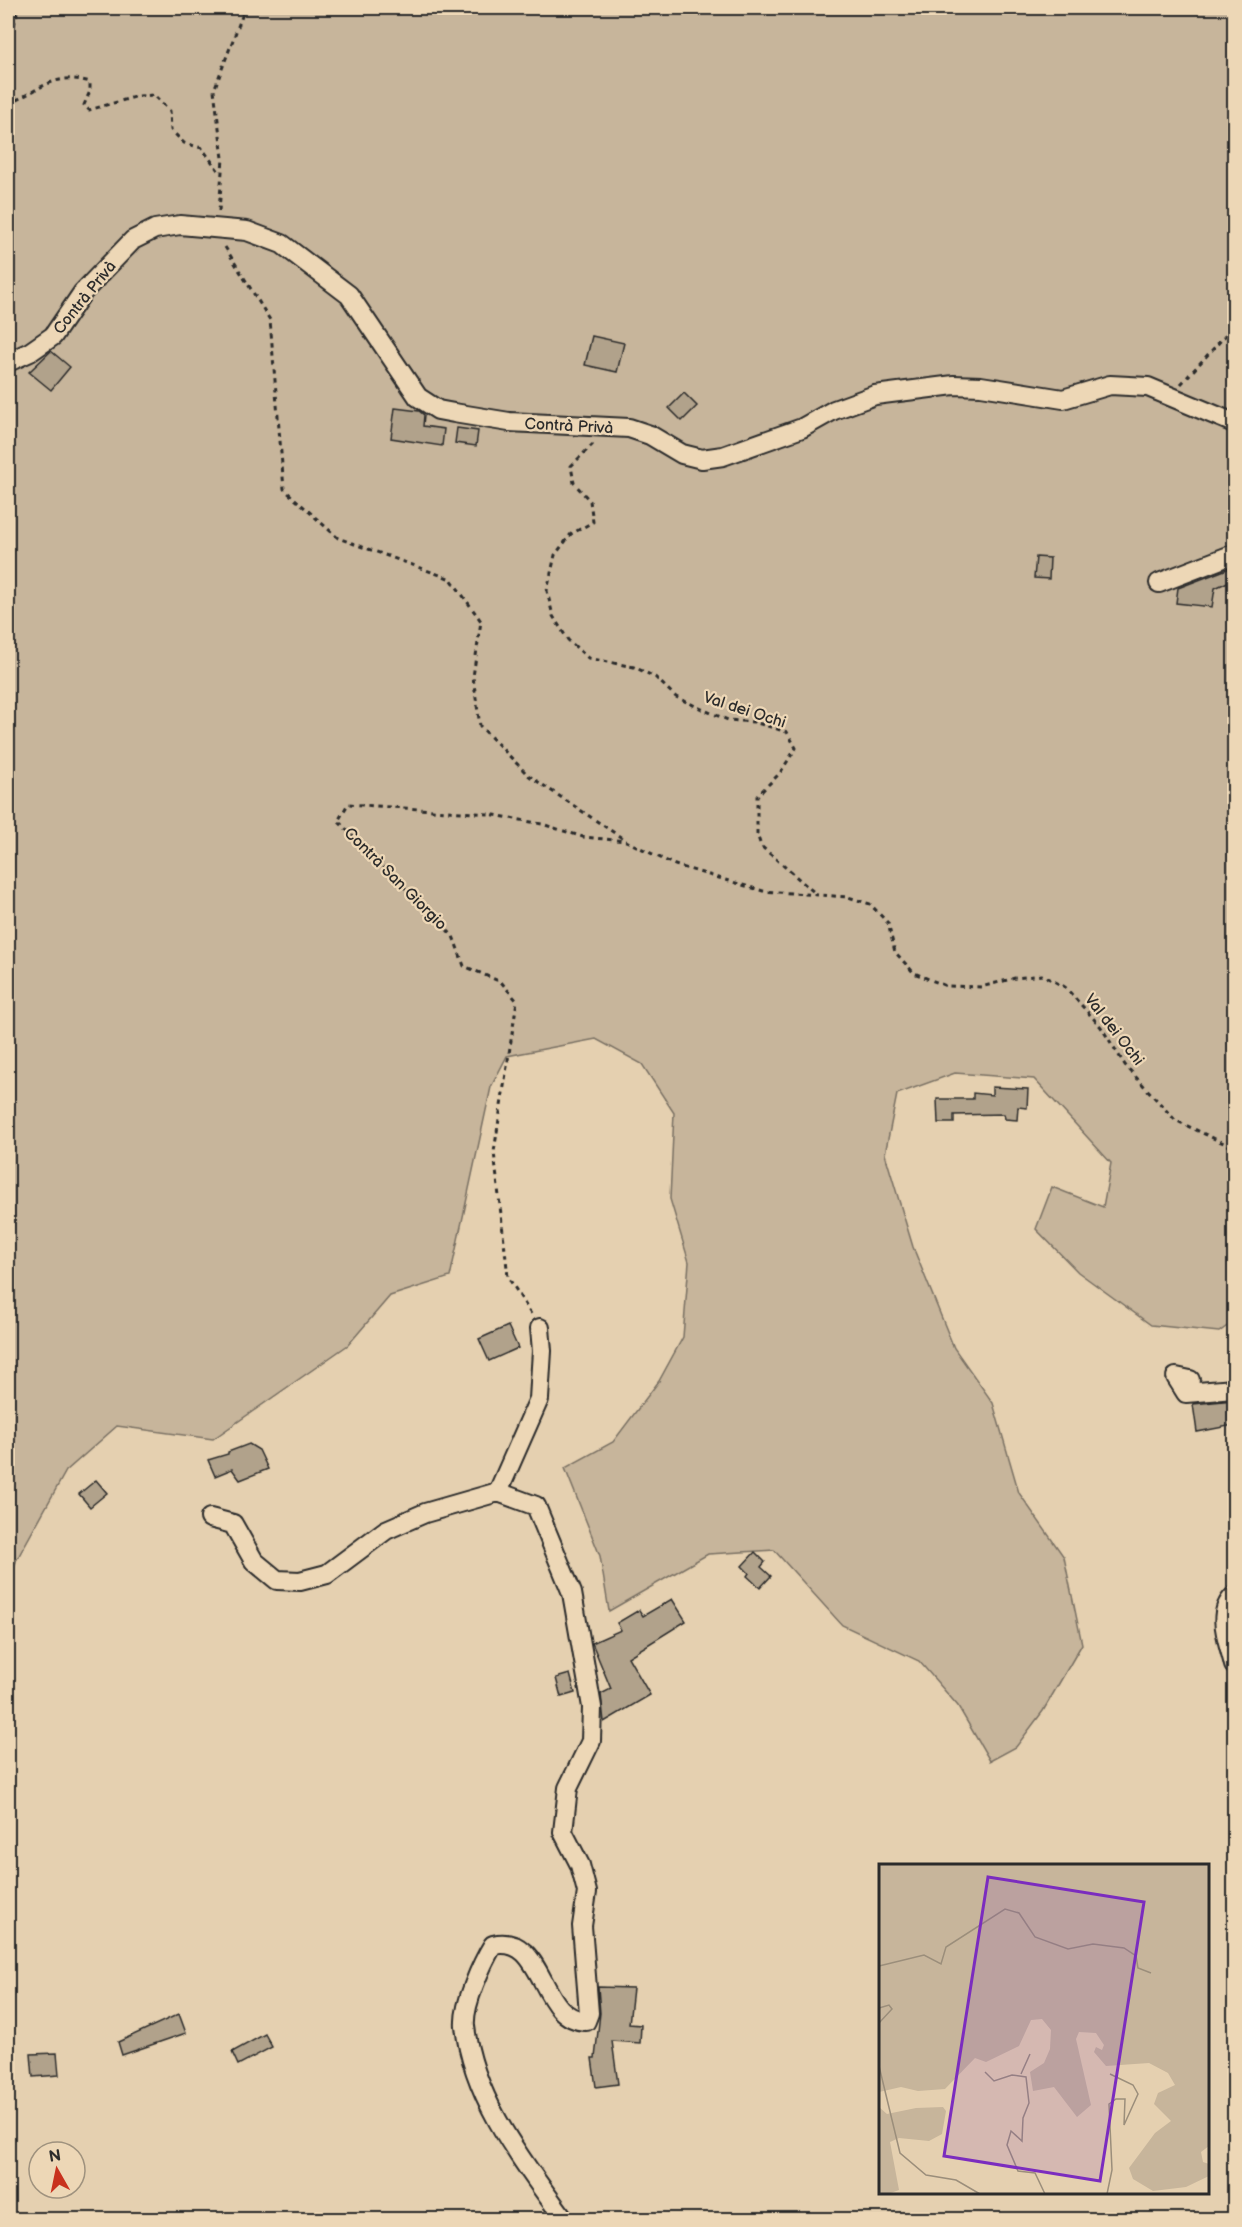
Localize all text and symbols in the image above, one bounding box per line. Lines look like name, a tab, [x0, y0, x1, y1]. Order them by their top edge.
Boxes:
street label: Contrà Privà	[50, 257, 121, 338]
street label: Contrà Privà	[524, 415, 614, 438]
street label: Val dei Ochi	[701, 688, 788, 733]
street label: Contrà San Giorgio	[340, 824, 450, 934]
street label: Val dei Ochi	[1080, 990, 1148, 1069]
inset map	[879, 1864, 1209, 2194]
north arrow	[27, 2140, 87, 2200]
text: N	[47, 2146, 62, 2167]

